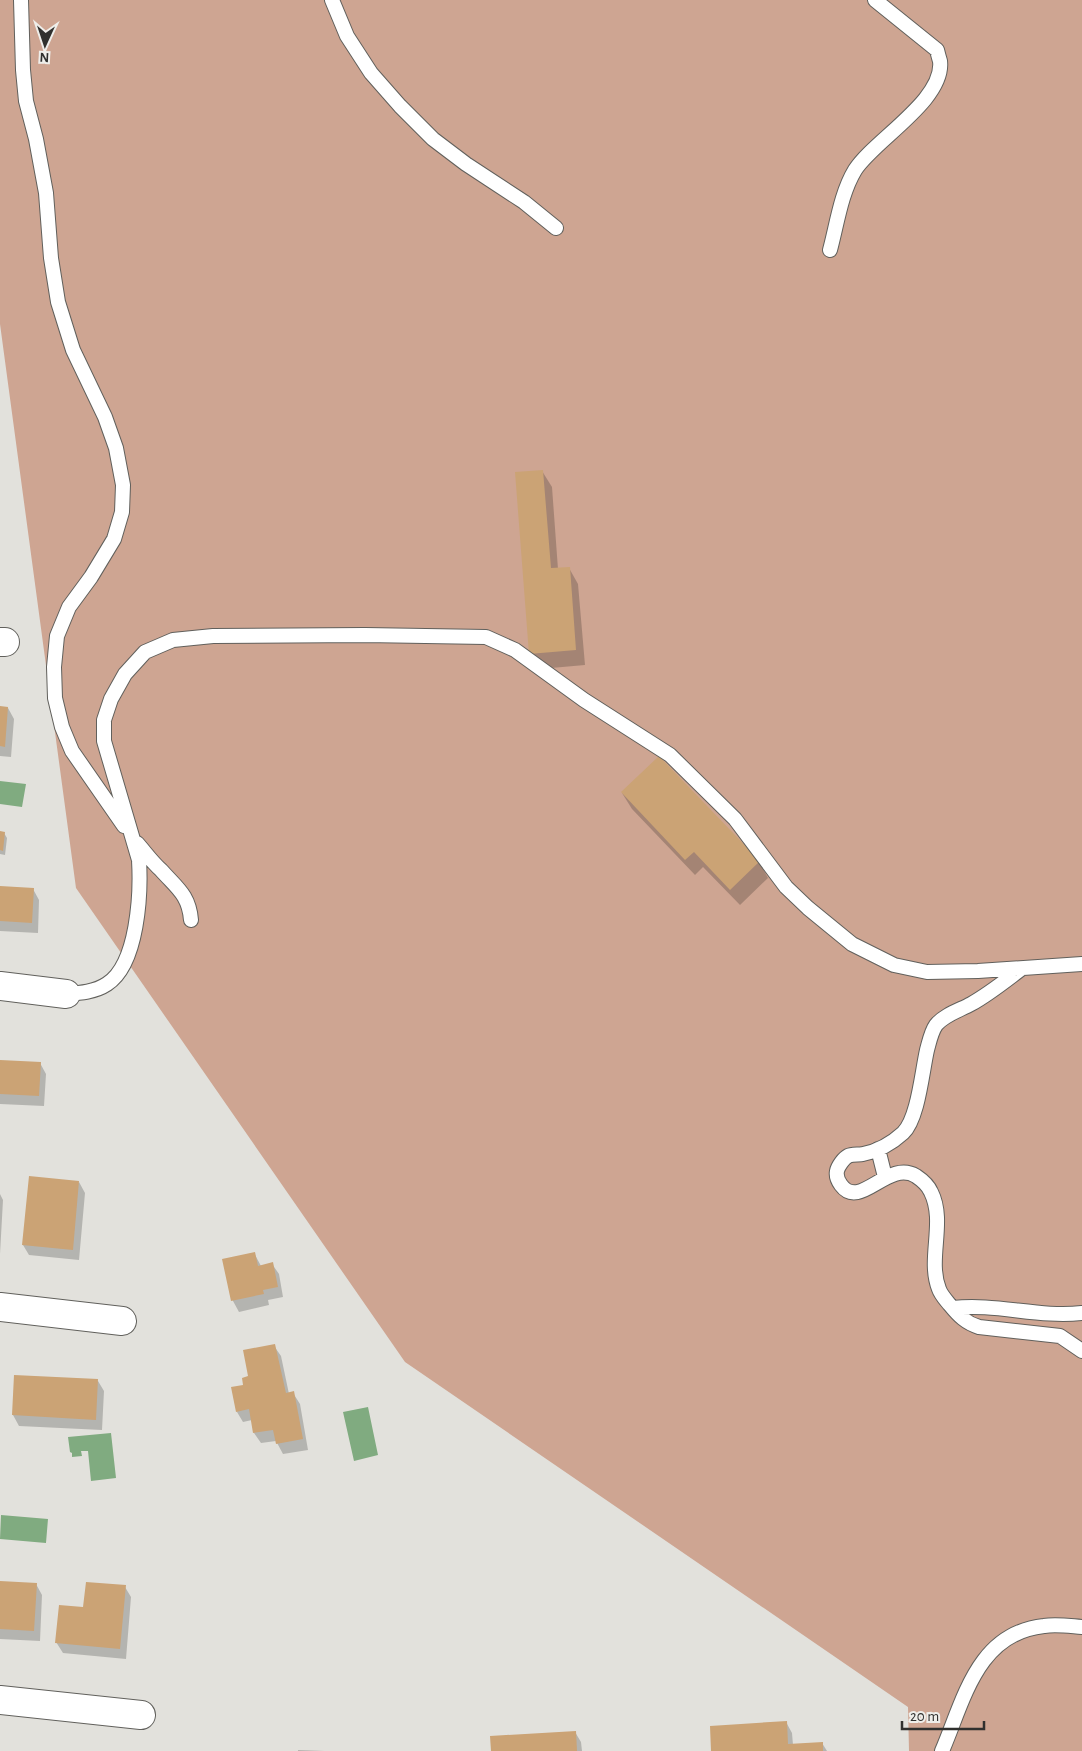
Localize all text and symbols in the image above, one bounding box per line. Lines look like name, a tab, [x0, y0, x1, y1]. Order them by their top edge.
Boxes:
north arrow	[20, 20, 70, 70]
text: N	[39, 50, 50, 64]
scale bar	[902, 1698, 984, 1730]
text: 20 m	[910, 1709, 939, 1724]

